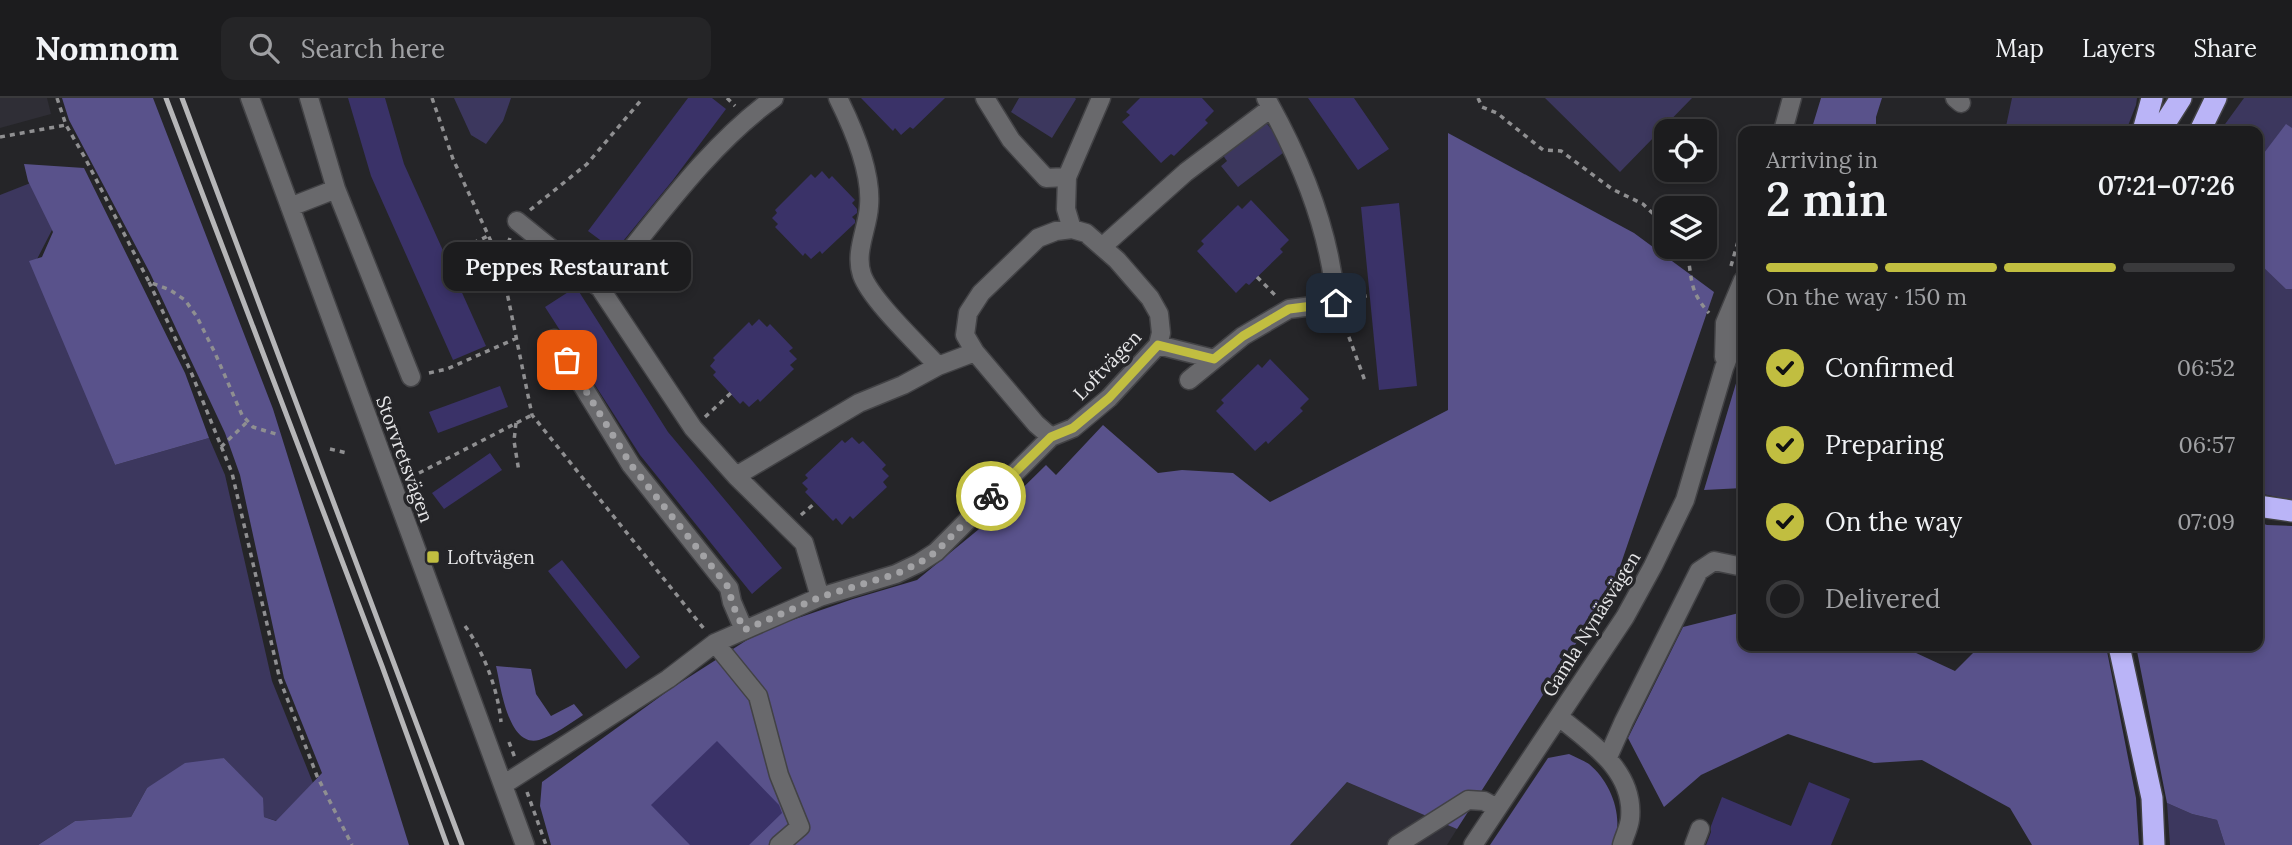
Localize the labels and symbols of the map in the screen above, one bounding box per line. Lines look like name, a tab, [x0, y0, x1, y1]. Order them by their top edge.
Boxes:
callout: Peppes Restaurant	[443, 241, 691, 290]
pin	[1306, 273, 1366, 333]
street label: Loftvägen	[1068, 325, 1146, 405]
pin	[537, 330, 597, 390]
street label: Storvretsvägen	[371, 392, 439, 526]
courier	[956, 461, 1026, 531]
place label: Loftvägen	[447, 545, 535, 569]
street label: Gamla Nynäsvägen	[1537, 547, 1645, 701]
marker: Loftvägen	[425, 549, 441, 565]

